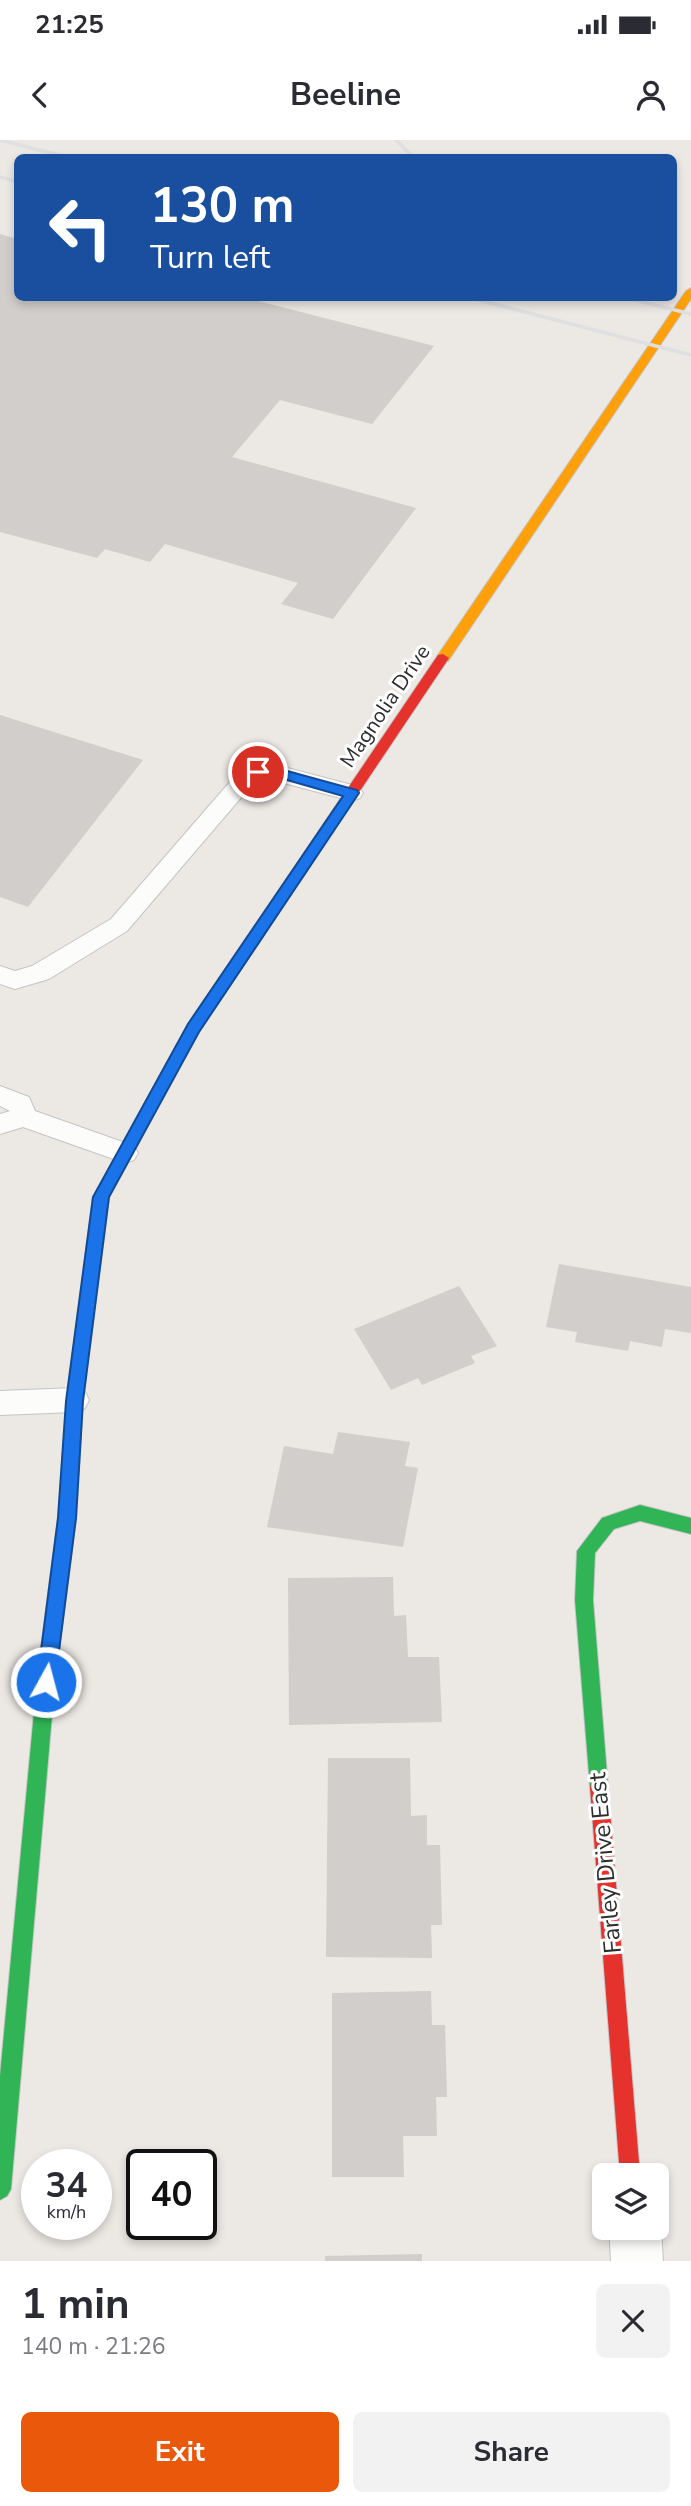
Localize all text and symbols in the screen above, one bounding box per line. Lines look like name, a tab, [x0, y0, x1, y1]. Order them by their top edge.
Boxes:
text: 21:25	[35, 7, 104, 42]
text: Beeline	[290, 73, 401, 116]
icon: back	[21, 76, 59, 114]
icon: person	[632, 76, 670, 114]
text: 130 m	[150, 172, 294, 239]
icon: left	[35, 182, 126, 273]
text: Turn left	[150, 236, 270, 279]
street label: Magnolia Drive	[334, 639, 436, 773]
pin	[228, 742, 288, 802]
icon: arrive	[239, 753, 277, 791]
position arrow	[9, 1645, 83, 1719]
street label: Farley Drive East	[581, 1771, 629, 1955]
speed limit sign: 40	[126, 2149, 217, 2240]
text: 34	[45, 2162, 88, 2209]
map controls	[592, 2163, 669, 2240]
button: layers	[592, 2163, 669, 2240]
text: km/h	[47, 2200, 86, 2224]
text: 1 min	[21, 2276, 130, 2333]
button: close	[596, 2284, 670, 2358]
text: 140 m · 21:26	[21, 2331, 166, 2362]
button: Exit	[21, 2412, 339, 2492]
button: Share	[353, 2412, 670, 2492]

